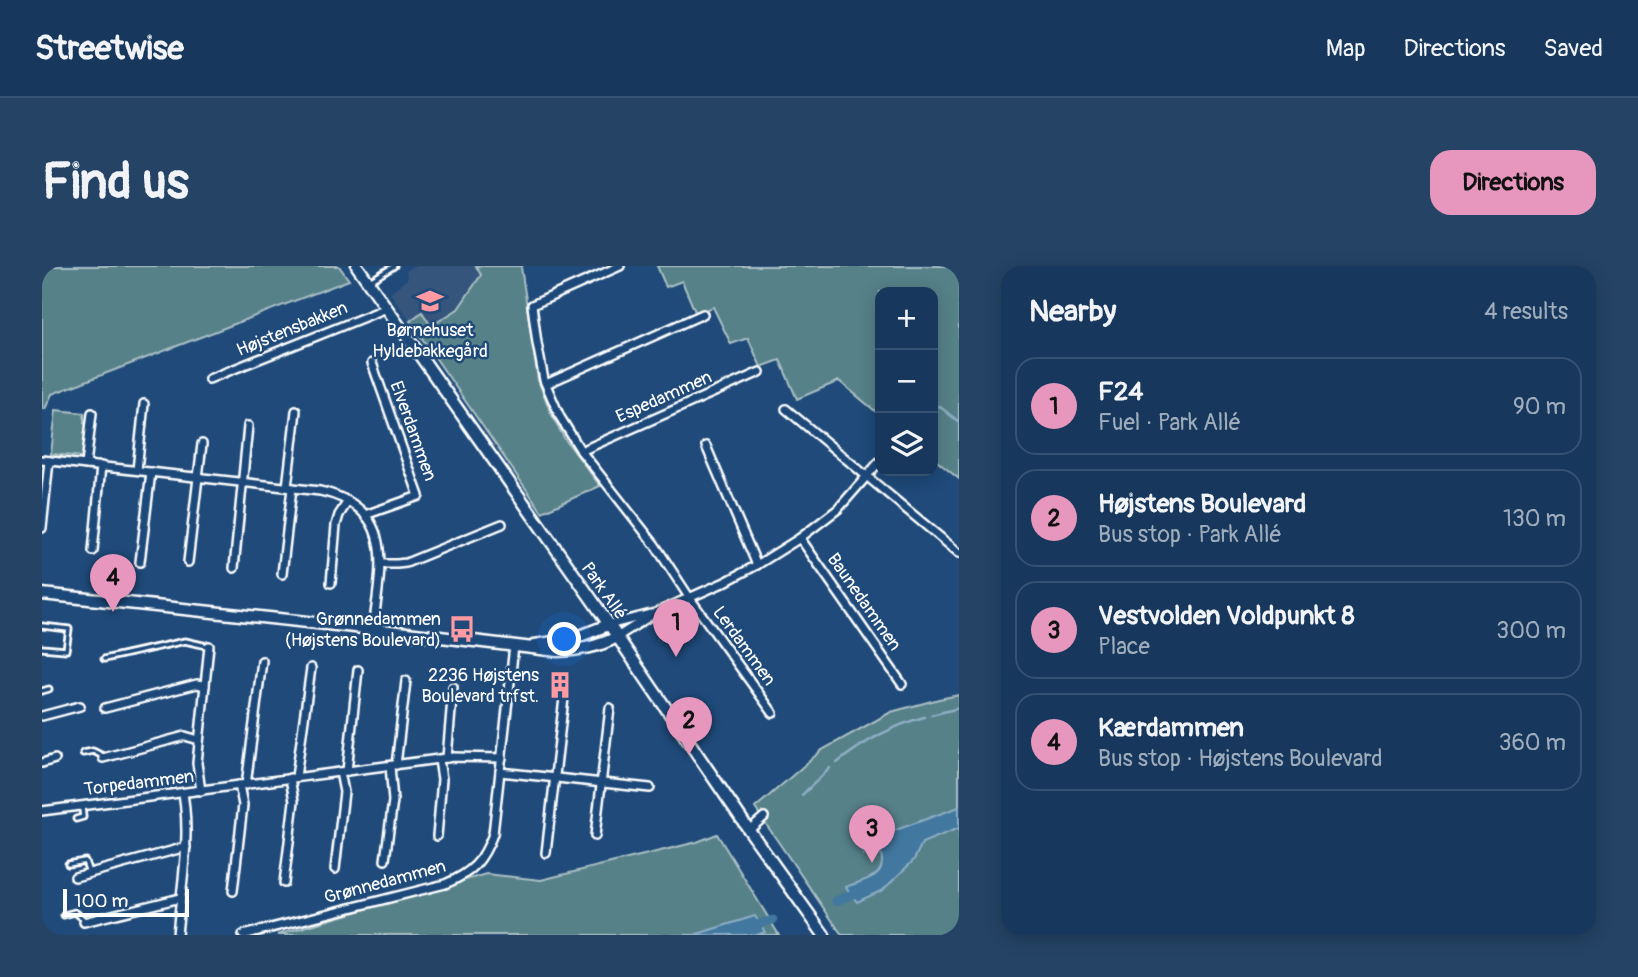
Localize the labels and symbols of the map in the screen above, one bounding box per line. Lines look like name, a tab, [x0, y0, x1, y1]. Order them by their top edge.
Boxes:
school or university icon: Børnehuset Hyldebakkegård	[415, 286, 445, 316]
street label: Højstensbakken	[233, 296, 351, 362]
place label: Børnehuset Hyldebakkegård	[372, 319, 488, 363]
street label: Espedammen	[612, 366, 716, 428]
street label: Elverdammen	[384, 378, 442, 484]
street label: Baunedammen	[822, 549, 906, 655]
pin: 4	[90, 554, 136, 612]
street label: Park Allé	[576, 558, 632, 624]
pin: 1	[653, 599, 699, 657]
street label: Lerdammen	[707, 602, 781, 690]
place label: Grønnedammen (Højstens Boulevard)	[285, 608, 441, 652]
bus stop icon: Grønnedammen (Højstens Boulevard)	[447, 614, 477, 644]
your location	[547, 622, 581, 656]
place label: 2236 Højstens Boulevard trfst.	[421, 664, 539, 708]
building icon: 2236 Højstens Boulevard trfst.	[545, 670, 575, 700]
pin: 2	[666, 697, 712, 755]
street label: Torpedammen	[83, 765, 195, 801]
pin: 3	[849, 805, 895, 863]
street label: Grønnedammen	[322, 855, 448, 909]
scale bar	[63, 886, 189, 918]

